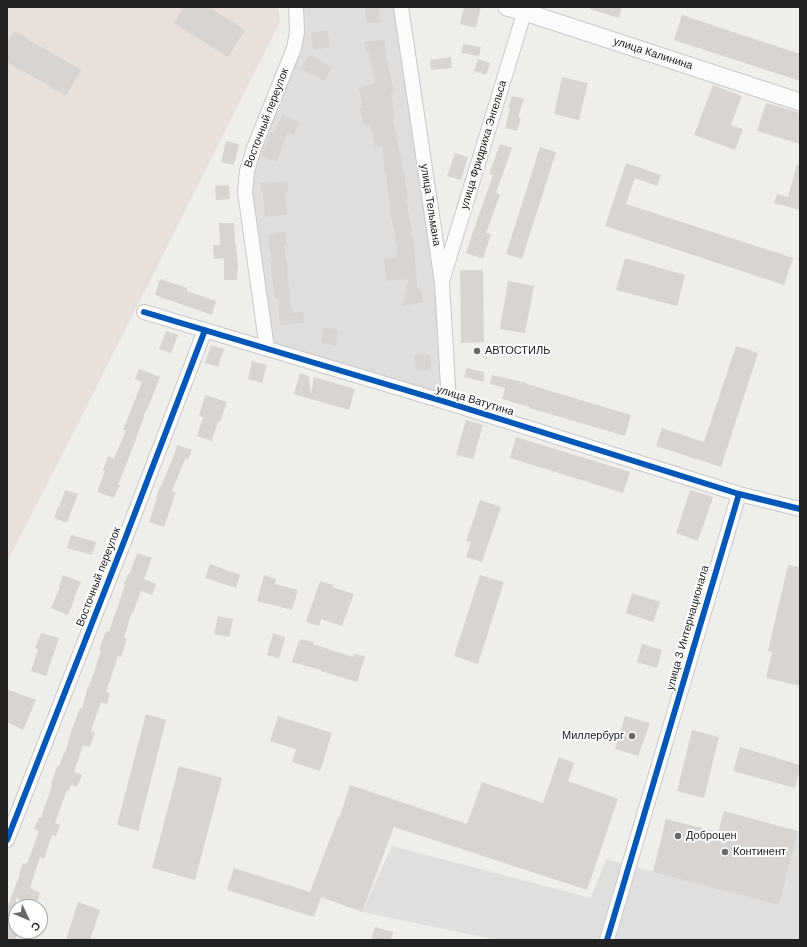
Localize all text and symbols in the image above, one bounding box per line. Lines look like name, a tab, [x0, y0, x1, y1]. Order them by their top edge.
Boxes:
street label: улица Калинина	[612, 35, 694, 73]
street label: Восточный переулок	[242, 66, 292, 170]
street label: улица Фридриха Энгельса	[458, 79, 510, 211]
street label: улица Тельмана	[417, 163, 443, 247]
place label: АВТОСТИЛЬ	[485, 344, 550, 358]
marker: АВТОСТИЛЬ	[472, 346, 482, 356]
street label: улица Ватутина	[435, 383, 515, 419]
street label: Восточный переулок	[74, 525, 124, 629]
street label: улица 3 Интернационала	[664, 564, 712, 692]
place label: Миллербург	[562, 729, 624, 743]
marker: Миллербург	[627, 731, 637, 741]
place label: Доброцен	[686, 829, 737, 843]
marker: Доброцен	[673, 831, 683, 841]
place label: Континент	[733, 845, 786, 859]
marker: Континент	[720, 847, 730, 857]
north arrow	[8, 899, 48, 939]
text: С	[28, 919, 44, 934]

